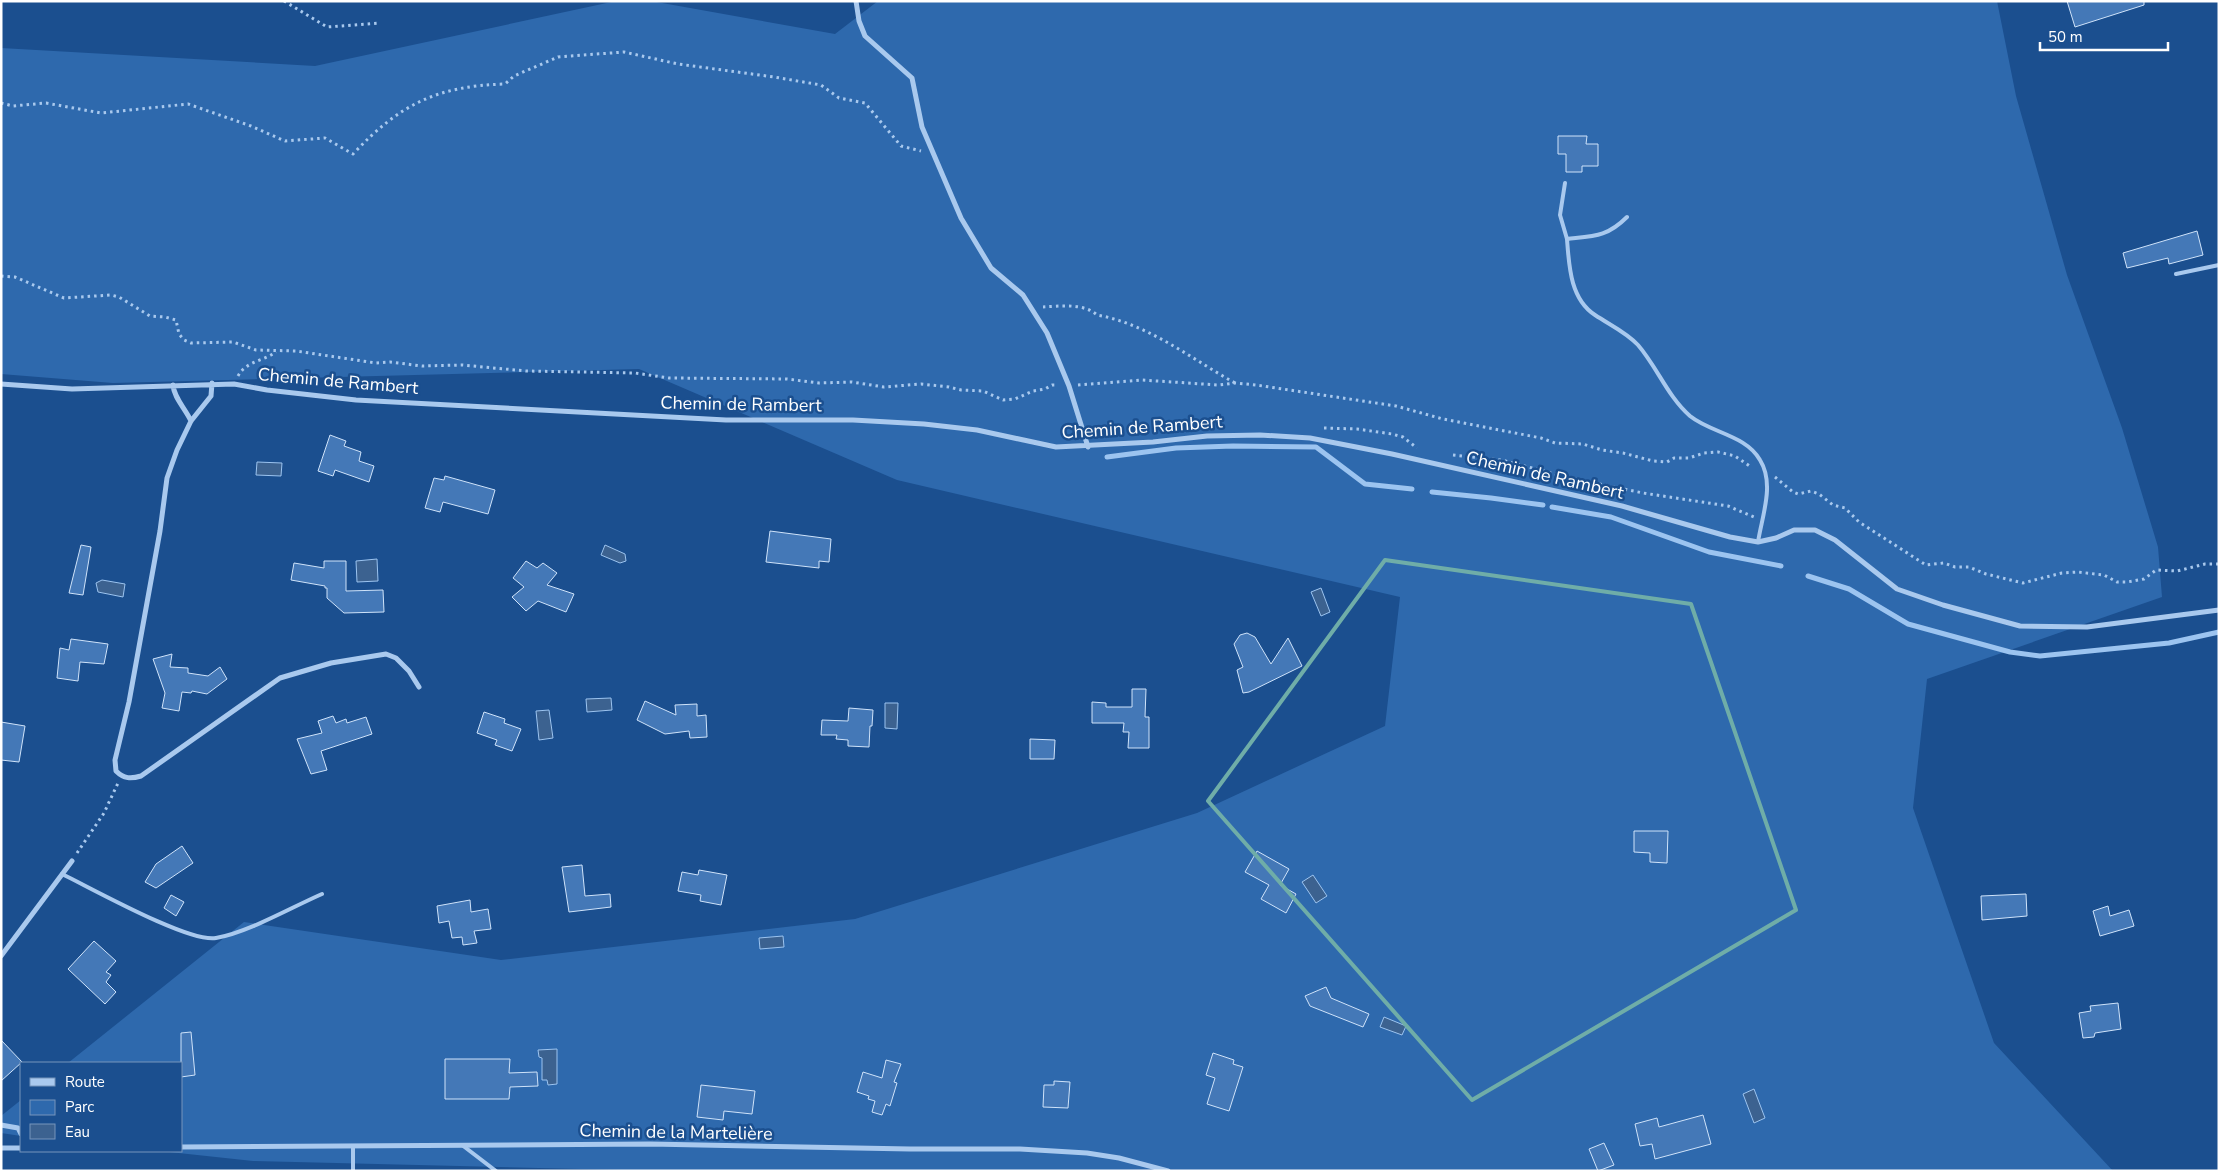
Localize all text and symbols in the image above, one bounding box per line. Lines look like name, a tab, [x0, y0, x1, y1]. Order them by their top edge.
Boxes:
scale bar	[2040, 20, 2168, 52]
text: 50 m	[2048, 27, 2083, 47]
street label: Chemin de Rambert	[257, 362, 420, 400]
street label: Chemin de Rambert	[660, 391, 823, 417]
street label: Chemin de Rambert	[1061, 409, 1224, 445]
street label: Chemin de Rambert	[1464, 445, 1627, 505]
legend	[20, 1062, 182, 1152]
text: Route	[65, 1072, 105, 1092]
text: Parc	[65, 1097, 94, 1117]
street label: Chemin de la Martelière	[579, 1118, 773, 1146]
text: Eau	[65, 1122, 90, 1142]

